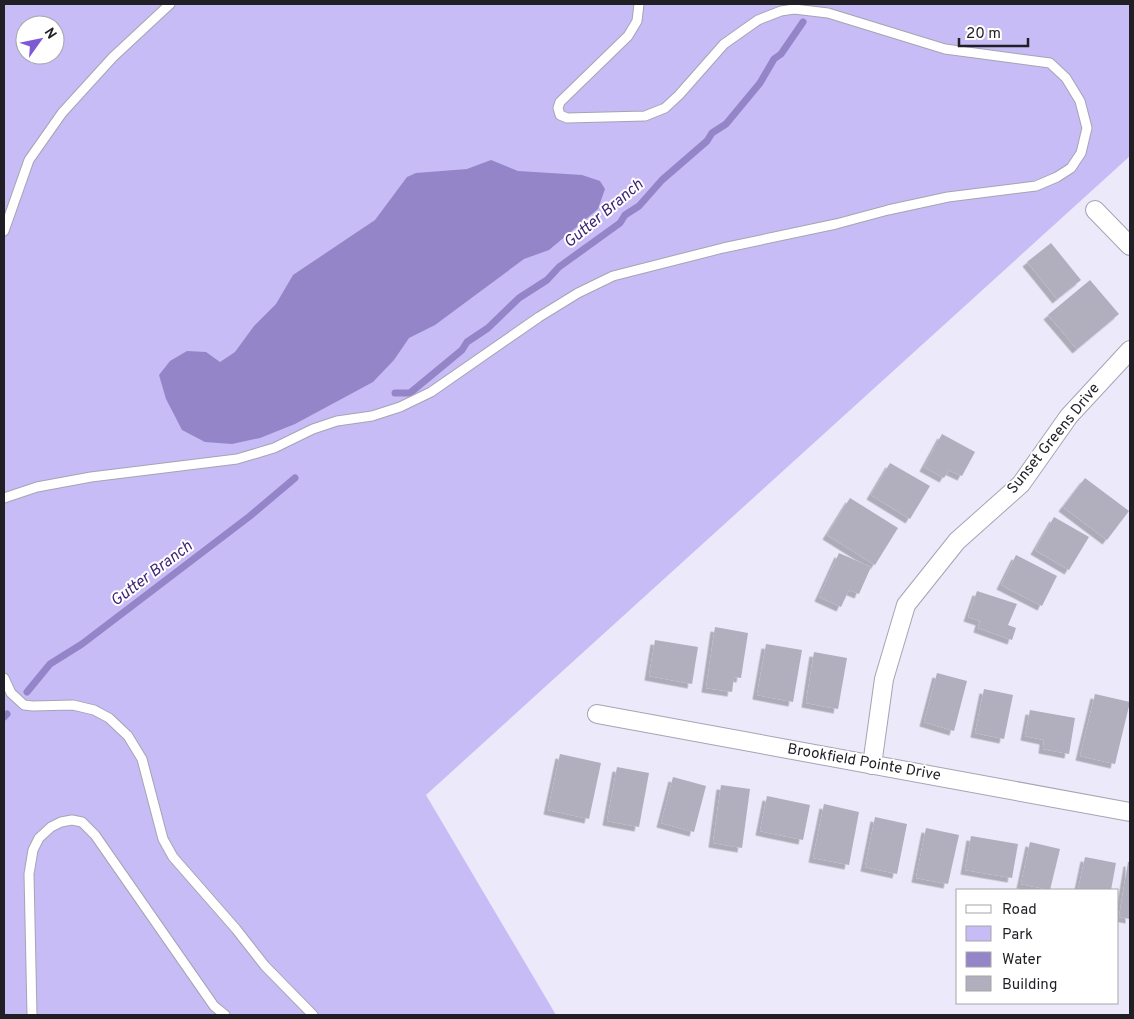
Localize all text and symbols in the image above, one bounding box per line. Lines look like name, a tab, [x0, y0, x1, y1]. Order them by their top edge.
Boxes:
north arrow	[15, 15, 65, 65]
scale bar	[959, 15, 1028, 47]
text: N	[40, 25, 60, 43]
text: 20 m	[966, 25, 1001, 44]
water label: Gutter Branch	[560, 175, 648, 253]
street label: Sunset Greens Drive	[1004, 380, 1104, 498]
water label: Gutter Branch	[107, 537, 197, 611]
street label: Brookfield Pointe Drive	[786, 740, 942, 786]
legend	[956, 889, 1119, 1004]
text: Road	[1002, 901, 1037, 920]
text: Park	[1002, 926, 1033, 945]
text: Water	[1002, 951, 1042, 970]
text: Building	[1002, 976, 1057, 995]

